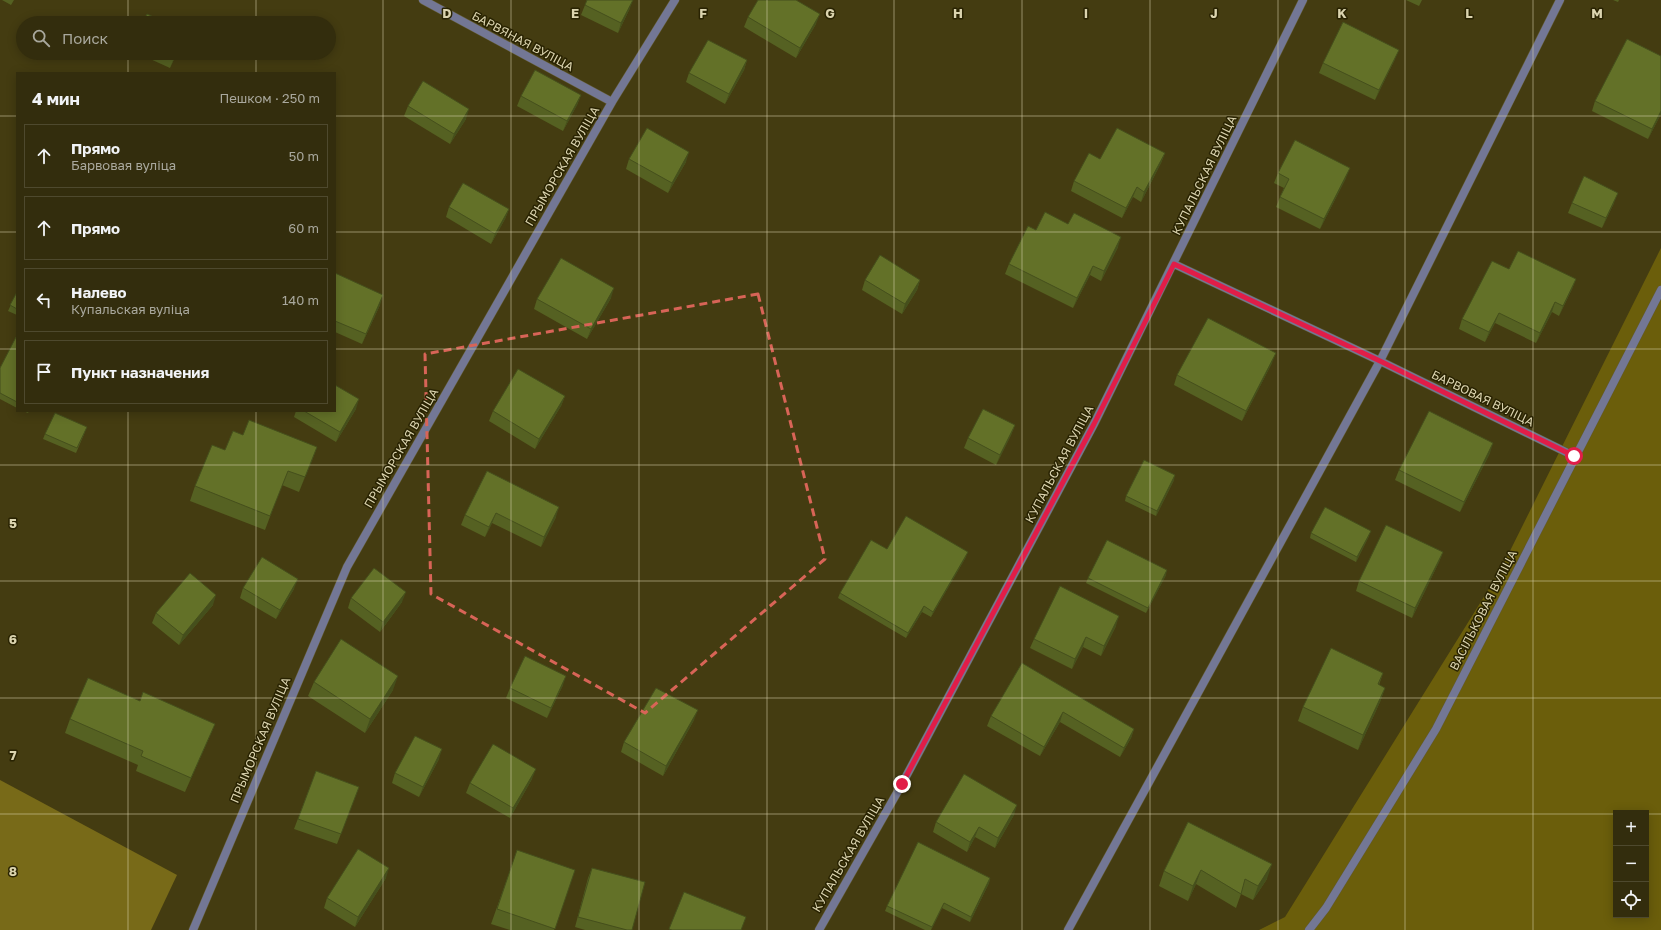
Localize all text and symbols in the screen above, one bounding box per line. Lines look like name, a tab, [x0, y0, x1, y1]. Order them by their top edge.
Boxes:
text: D	[442, 5, 452, 21]
text: E	[571, 5, 579, 21]
text: F	[699, 5, 707, 21]
text: G	[825, 5, 835, 21]
text: H	[953, 5, 963, 21]
text: I	[1084, 5, 1088, 21]
text: J	[1210, 5, 1218, 21]
text: K	[1337, 5, 1347, 21]
text: L	[1465, 5, 1473, 21]
text: M	[1591, 5, 1603, 21]
street label: БАРВЯНАЯ ВУЛІЦА	[470, 8, 576, 74]
search box	[16, 16, 336, 60]
icon: search	[30, 27, 52, 49]
text: Поиск	[62, 29, 108, 47]
text: 4 мин	[32, 88, 80, 109]
text: Пешком · 250 m	[220, 90, 320, 106]
street label: ПРЫМОРСКАЯ ВУЛІЦА	[522, 104, 602, 228]
street label: КУПАЛЬСКАЯ ВУЛІЦА	[1169, 113, 1239, 237]
text: Прямо	[71, 139, 120, 157]
icon: ahead	[33, 145, 55, 167]
text: 50 m	[289, 148, 319, 164]
text: Барвовая вуліца	[71, 157, 176, 173]
icon: ahead	[33, 217, 55, 239]
text: Прямо	[71, 219, 120, 237]
text: 60 m	[288, 220, 319, 236]
text: Налево	[71, 283, 127, 301]
icon: left	[33, 289, 55, 311]
text: 140 m	[282, 292, 319, 308]
text: Купальская вуліца	[71, 301, 190, 317]
icon: arrive	[33, 361, 55, 383]
text: Пункт назначения	[71, 363, 209, 381]
street label: БАРВОВАЯ ВУЛІЦА	[1429, 367, 1537, 429]
street label: ПРЫМОРСКАЯ ВУЛІЦА	[361, 386, 441, 510]
street label: КУПАЛЬСКАЯ ВУЛІЦА	[1022, 403, 1096, 525]
route start	[1565, 447, 1583, 465]
text: 5	[9, 515, 17, 531]
street label: ВАСІЛЬКОВАЯ ВУЛІЦА	[1446, 547, 1520, 673]
text: 6	[9, 631, 17, 647]
street label: ПРЫМОРСКАЯ ВУЛІЦА	[227, 675, 293, 805]
text: 7	[9, 747, 17, 763]
route end	[893, 775, 911, 793]
street label: КУПАЛЬСКАЯ ВУЛІЦА	[809, 793, 887, 915]
map controls	[1613, 810, 1649, 918]
button: +	[1613, 810, 1649, 846]
button: −	[1613, 846, 1649, 882]
text: 8	[9, 863, 17, 879]
button: locate	[1613, 882, 1649, 918]

